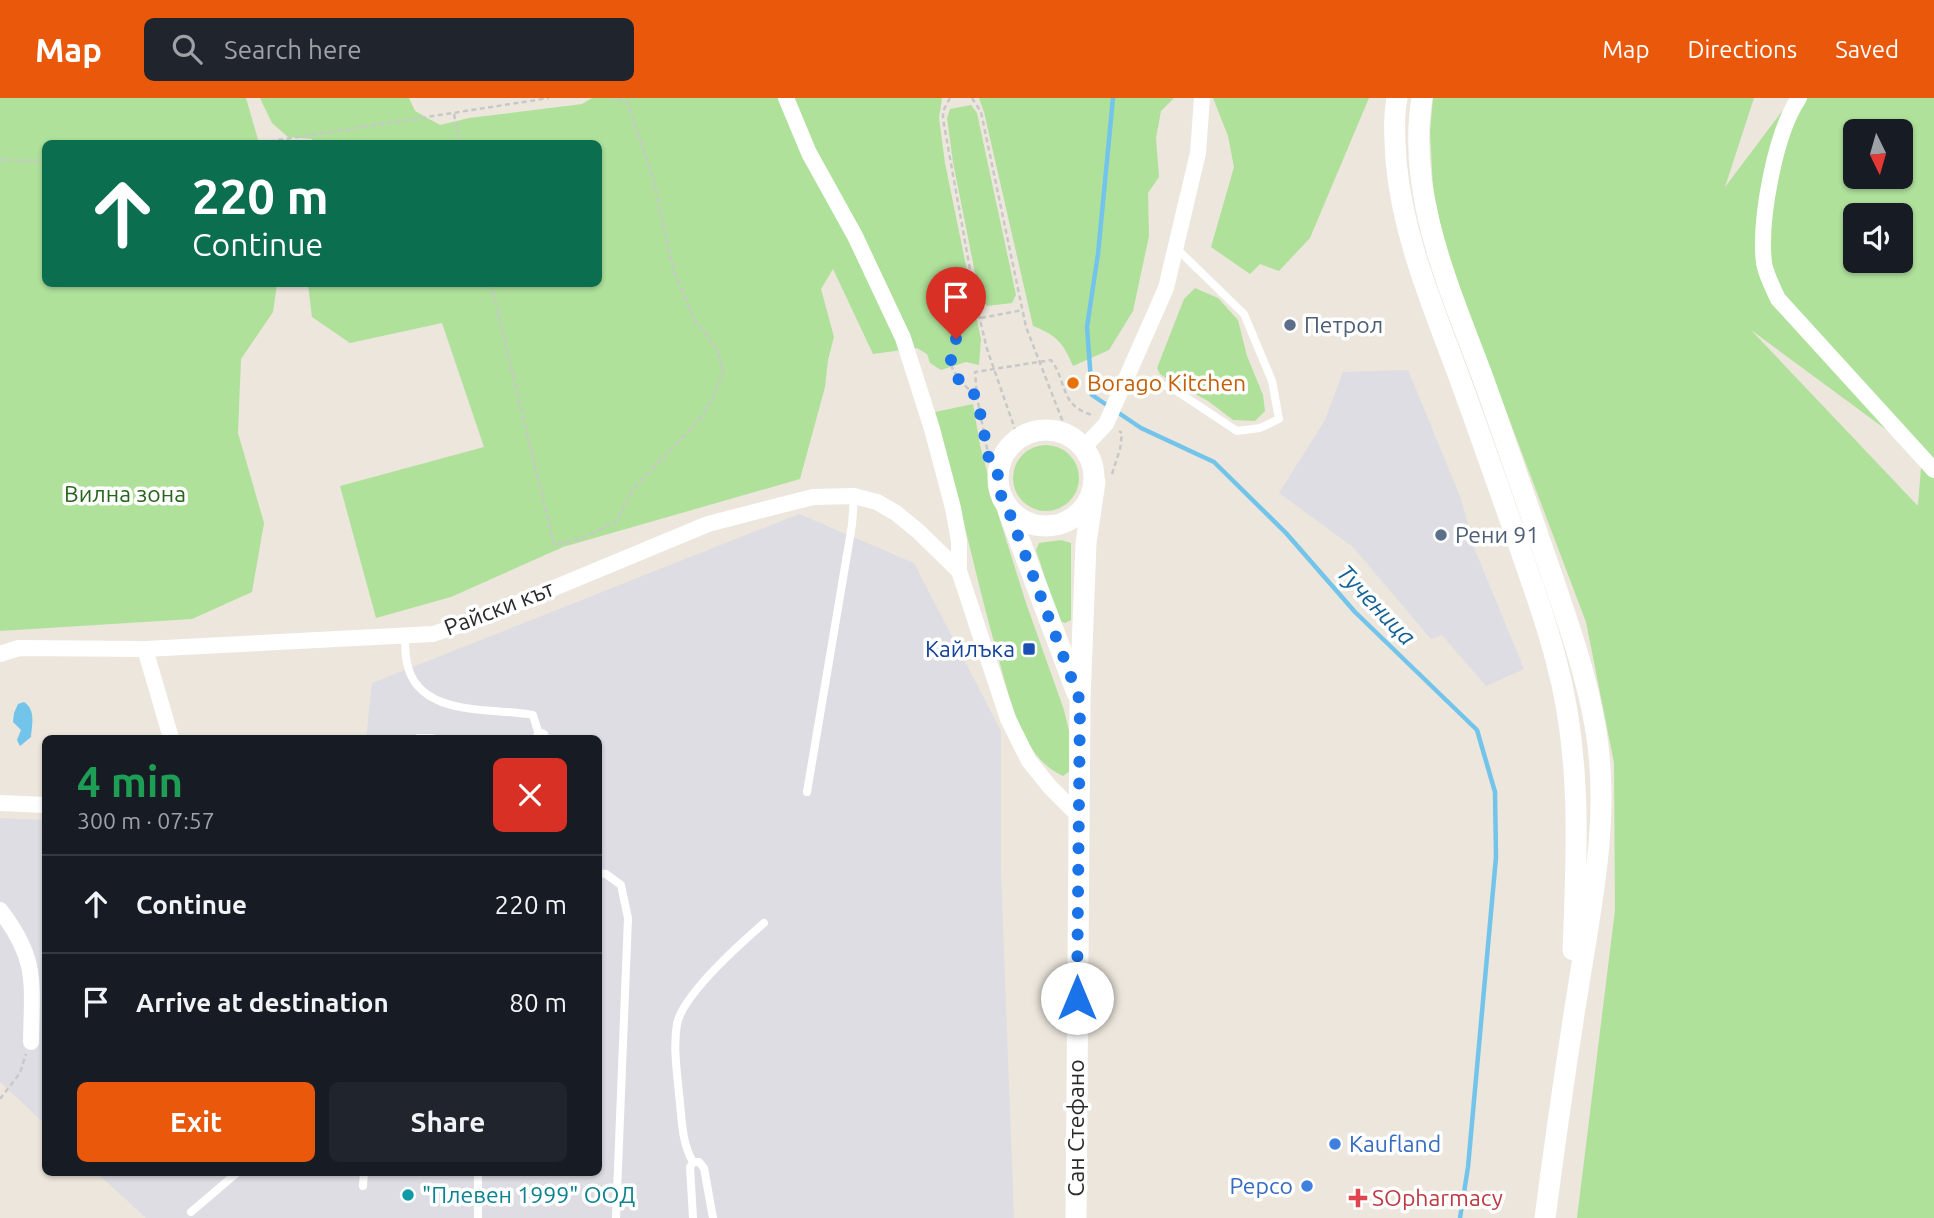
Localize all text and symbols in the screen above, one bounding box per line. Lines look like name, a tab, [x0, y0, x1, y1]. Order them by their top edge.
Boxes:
search box	[144, 18, 634, 81]
icon: search	[168, 30, 206, 68]
text: Map	[35, 31, 102, 68]
text: Search here	[224, 35, 362, 64]
text: Map	[1602, 36, 1649, 63]
text: Directions	[1687, 36, 1797, 63]
text: Saved	[1835, 36, 1899, 63]
north arrow	[1843, 119, 1913, 189]
map controls	[1843, 119, 1913, 273]
icon: ahead	[77, 168, 168, 259]
text: 220 m	[192, 168, 329, 223]
button: sound	[1843, 203, 1913, 273]
text: Continue	[192, 226, 323, 262]
pin	[926, 267, 986, 339]
icon: arrive	[937, 278, 975, 316]
place label: Петрол	[1304, 312, 1383, 337]
marker: Петрол	[1282, 317, 1298, 333]
place label: Borago Kitchen	[1087, 370, 1246, 395]
marker: Borago Kitchen	[1065, 375, 1081, 391]
park label: Вилна зона	[64, 481, 186, 506]
place label: Рени 91	[1455, 522, 1539, 547]
marker: Рени 91	[1433, 527, 1449, 543]
water label: Тученица	[1332, 559, 1421, 650]
street label: Райски кът	[441, 575, 557, 640]
place label: Кайлъка	[925, 636, 1015, 661]
marker: Кайлъка	[1021, 641, 1037, 657]
text: 4 min	[77, 758, 183, 805]
button: close	[493, 758, 567, 832]
text: 300 m · 07:57	[77, 808, 215, 833]
icon: ahead	[77, 885, 115, 923]
text: Continue	[136, 890, 247, 919]
text: 220 m	[495, 890, 567, 919]
position arrow	[1040, 961, 1114, 1035]
icon: arrive	[77, 983, 115, 1021]
text: Arrive at destination	[136, 988, 389, 1017]
text: 80 m	[509, 988, 567, 1017]
street label: Сан Стефано	[1063, 1059, 1088, 1197]
button: Exit	[77, 1082, 315, 1162]
button: Share	[329, 1082, 567, 1162]
place label: Kaufland	[1349, 1131, 1441, 1156]
marker: Kaufland	[1327, 1136, 1343, 1152]
place label: Pepco	[1229, 1173, 1293, 1198]
marker: Pepco	[1299, 1178, 1315, 1194]
place label: "Плевен 1999" ООД	[422, 1182, 635, 1207]
place label: SOpharmacy	[1372, 1185, 1503, 1210]
marker: "Плевен 1999" ООД	[400, 1187, 416, 1203]
marker: SOpharmacy	[1350, 1190, 1366, 1206]

